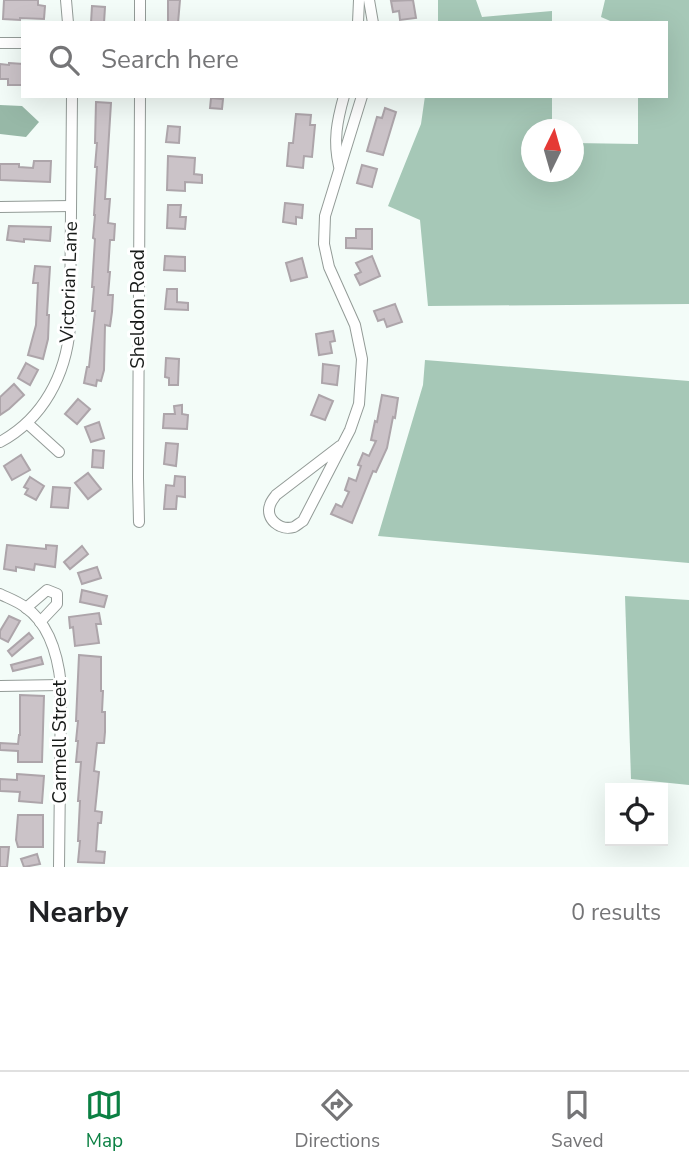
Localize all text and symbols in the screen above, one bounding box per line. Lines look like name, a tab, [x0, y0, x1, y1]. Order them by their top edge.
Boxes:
search box	[21, 21, 668, 98]
icon: search	[45, 41, 83, 79]
text: Search here	[101, 42, 239, 77]
north arrow	[521, 119, 584, 182]
street label: Victorian Lane	[54, 221, 84, 344]
street label: Sheldon Road	[125, 249, 151, 369]
street label: Carmell Street	[47, 680, 73, 804]
map controls	[605, 783, 668, 846]
button: locate	[605, 783, 668, 846]
text: Nearby	[28, 892, 128, 933]
text: 0 results	[571, 897, 661, 928]
tab: Map	[85, 1086, 123, 1154]
tab: Directions	[294, 1086, 380, 1154]
tab: Saved	[551, 1086, 604, 1154]

